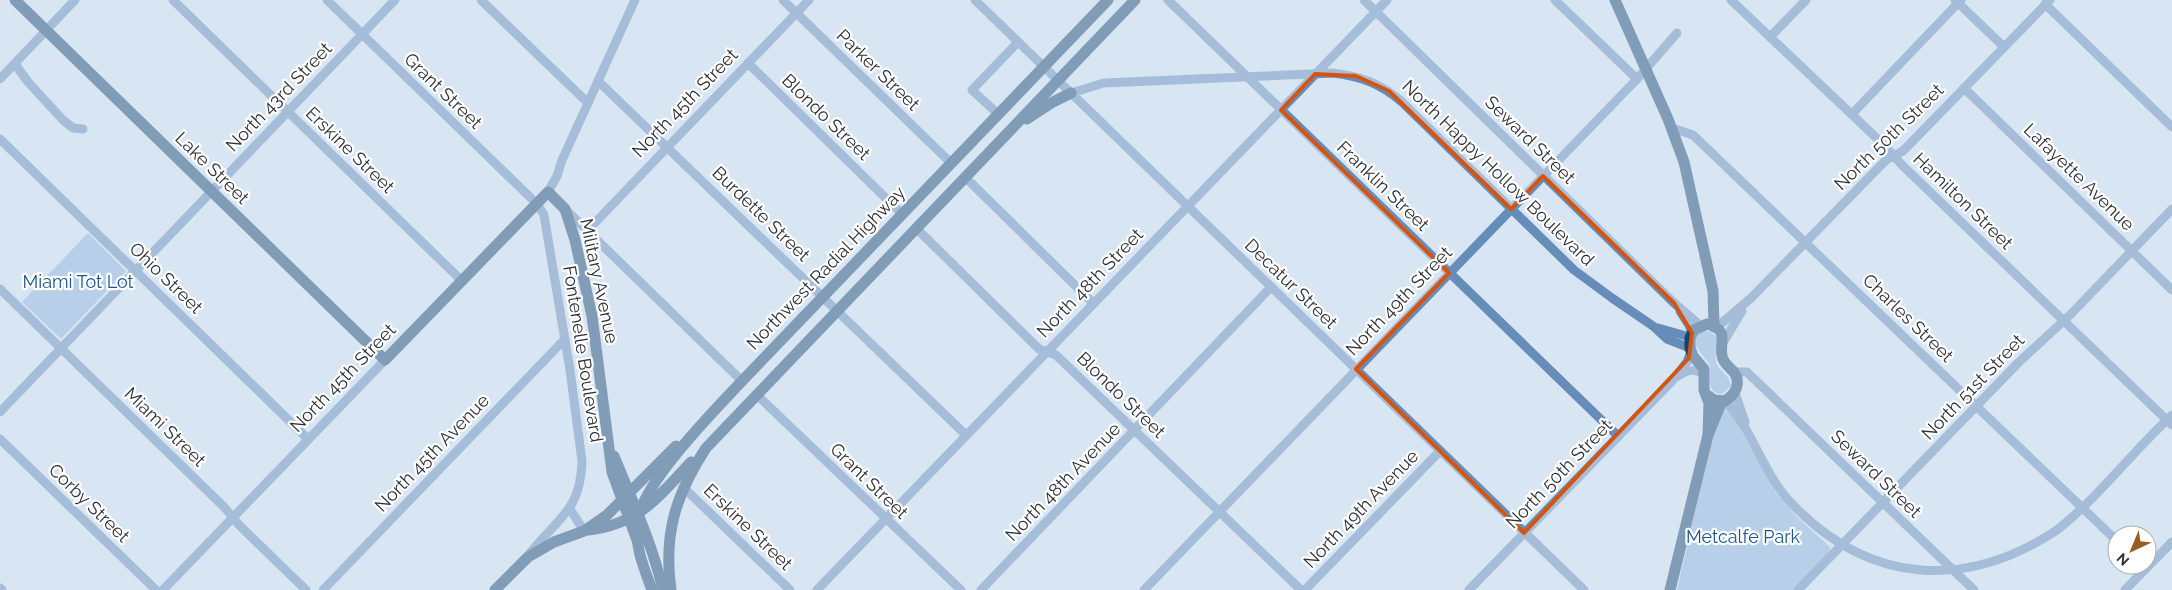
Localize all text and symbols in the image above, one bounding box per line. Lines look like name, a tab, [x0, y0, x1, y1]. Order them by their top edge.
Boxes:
street label: Parker Street	[832, 25, 924, 114]
street label: North 43rd Street	[221, 38, 336, 155]
street label: North 45th Street	[628, 44, 742, 161]
street label: Grant Street	[400, 48, 487, 133]
street label: Blondo Street	[778, 69, 875, 164]
street label: North Happy Hollow Boulevard	[1398, 75, 1599, 270]
street label: North 50th Street	[1830, 79, 1948, 194]
street label: Seward Street	[1481, 91, 1580, 188]
street label: Erskine Street	[302, 102, 399, 197]
street label: Lafayette Avenue	[2020, 119, 2139, 235]
street label: Lake Street	[171, 127, 254, 208]
street label: Franklin Street	[1333, 136, 1434, 235]
street label: Hamilton Street	[1909, 148, 2017, 253]
street label: Burdette Street	[708, 162, 814, 265]
street label: Northwest Radial Highway	[742, 181, 909, 354]
street label: Military Avenue	[576, 217, 623, 346]
street label: North 48th Street	[1032, 224, 1147, 342]
street label: Decatur Street	[1241, 234, 1342, 333]
street label: Ohio Street	[126, 238, 207, 318]
street label: North 49th Street	[1341, 242, 1456, 359]
street label: Fontenelle Boulevard	[559, 264, 608, 444]
street label: Charles Street	[1859, 269, 1958, 366]
park label: Miami Tot Lot	[22, 271, 134, 292]
street label: North 45th Street	[286, 319, 400, 436]
street label: North 51st Street	[1917, 329, 2028, 444]
street label: Blondo Street	[1073, 347, 1170, 442]
street label: Miami Street	[120, 383, 210, 470]
street label: North 45th Avenue	[370, 389, 493, 516]
street label: North 50th Street	[1501, 415, 1616, 533]
street label: North 48th Avenue	[1001, 418, 1125, 545]
street label: Seward Street	[1827, 425, 1926, 522]
street label: Grant Street	[826, 438, 913, 523]
street label: North 49th Avenue	[1299, 445, 1423, 572]
street label: Corby Street	[45, 459, 134, 546]
street label: Erskine Street	[700, 479, 797, 574]
north arrow	[2107, 525, 2157, 575]
park label: Metcalfe Park	[1686, 526, 1801, 547]
text: N	[2114, 550, 2132, 569]

